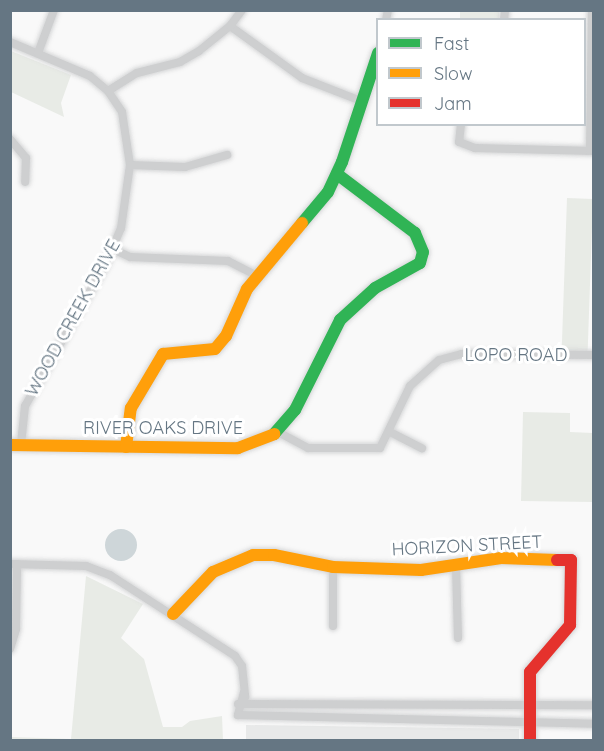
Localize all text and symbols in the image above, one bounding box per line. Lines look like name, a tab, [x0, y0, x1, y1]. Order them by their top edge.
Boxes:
legend	[376, 18, 586, 126]
text: Fast	[434, 32, 469, 55]
text: Slow	[434, 62, 472, 85]
text: Jam	[434, 92, 472, 115]
street label: WOOD CREEK DRIVE	[21, 236, 125, 400]
street label: LOPO ROAD	[465, 344, 567, 366]
street label: RIVER OAKS DRIVE	[83, 417, 243, 439]
street label: HORIZON STREET	[391, 531, 543, 561]

